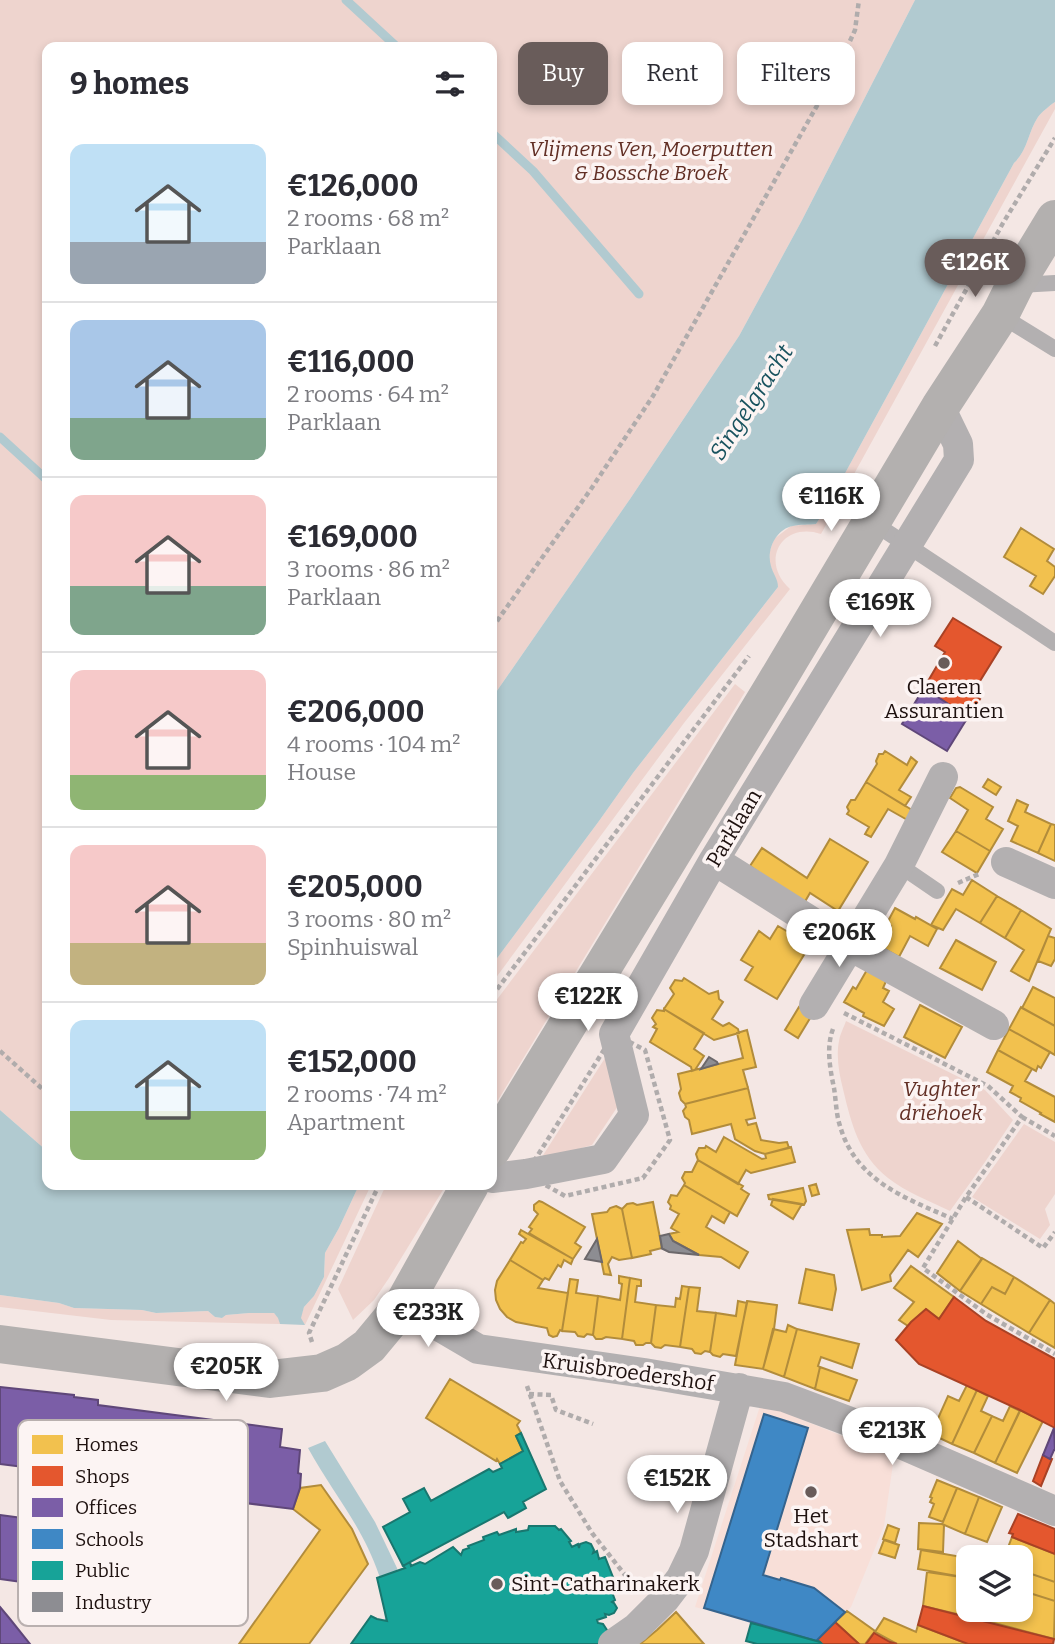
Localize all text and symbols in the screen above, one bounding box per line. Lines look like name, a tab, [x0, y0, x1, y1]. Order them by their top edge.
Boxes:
chip: Buy	[518, 42, 608, 105]
chip: Rent	[622, 42, 723, 105]
chip: Filters	[737, 42, 855, 105]
icon: filters	[431, 65, 469, 103]
text: 9 homes	[70, 66, 189, 102]
park label: Vlijmens Ven, Moerputten & Bossche Broek	[529, 136, 773, 186]
text: €126,000	[287, 168, 418, 204]
icon: home	[126, 172, 210, 256]
text: 2 rooms · 68 m²	[287, 204, 449, 232]
text: Parklaan	[287, 232, 381, 260]
pin: €126K	[926, 240, 1024, 299]
text: €126K	[941, 248, 1009, 276]
water label: Singelgracht	[703, 338, 799, 465]
text: €116,000	[287, 344, 415, 380]
icon: home	[126, 348, 210, 432]
text: 2 rooms · 64 m²	[287, 380, 449, 408]
text: Parklaan	[287, 408, 381, 436]
pin: €116K	[782, 474, 880, 533]
text: €116K	[798, 482, 864, 510]
text: €169,000	[287, 519, 418, 555]
icon: home	[126, 523, 210, 607]
text: 3 rooms · 86 m²	[287, 555, 450, 583]
pin: €169K	[831, 580, 929, 639]
text: Parklaan	[287, 583, 381, 611]
text: €169K	[845, 588, 915, 616]
marker: Claeren Assurantien	[936, 655, 952, 671]
place label: Claeren Assurantien	[884, 674, 1004, 724]
text: €206,000	[287, 694, 425, 730]
icon: home	[126, 698, 210, 782]
text: 4 rooms · 104 m²	[287, 730, 460, 758]
text: House	[287, 758, 356, 786]
street label: Parklaan	[701, 784, 767, 872]
text: €205,000	[287, 869, 423, 905]
icon: home	[126, 873, 210, 957]
text: 3 rooms · 80 m²	[287, 905, 451, 933]
pin: €206K	[790, 909, 888, 969]
text: €206K	[802, 918, 876, 946]
text: Spinhuiswal	[287, 933, 418, 961]
pin: €122K	[539, 974, 637, 1033]
text: €122K	[554, 982, 622, 1010]
text: €152,000	[287, 1044, 417, 1080]
icon: home	[126, 1048, 210, 1132]
park label: Vughter driehoek	[899, 1076, 983, 1126]
text: 2 rooms · 74 m²	[287, 1080, 447, 1108]
text: Apartment	[287, 1108, 405, 1136]
pin: €233K	[379, 1290, 477, 1349]
text: €233K	[393, 1298, 463, 1326]
pin: €205K	[177, 1344, 275, 1403]
street label: Kruisbroedershof	[541, 1347, 717, 1397]
text: €205K	[190, 1352, 262, 1380]
pin: €213K	[843, 1408, 941, 1467]
text: €213K	[858, 1416, 926, 1444]
legend	[18, 1420, 248, 1626]
text: Homes	[75, 1433, 138, 1456]
pin: €152K	[628, 1456, 726, 1515]
text: €152K	[643, 1464, 711, 1492]
text: Shops	[75, 1465, 130, 1488]
marker: Het Stadshart	[803, 1484, 819, 1500]
text: Offices	[75, 1496, 137, 1519]
place label: Het Stadshart	[763, 1503, 859, 1553]
text: Schools	[75, 1528, 144, 1551]
map controls	[956, 1545, 1033, 1622]
button: layers	[956, 1545, 1033, 1622]
text: Public	[75, 1559, 130, 1582]
place label: Sint-Catharinakerk	[511, 1571, 700, 1597]
marker: Sint-Catharinakerk	[489, 1576, 505, 1592]
text: Industry	[75, 1591, 152, 1614]

